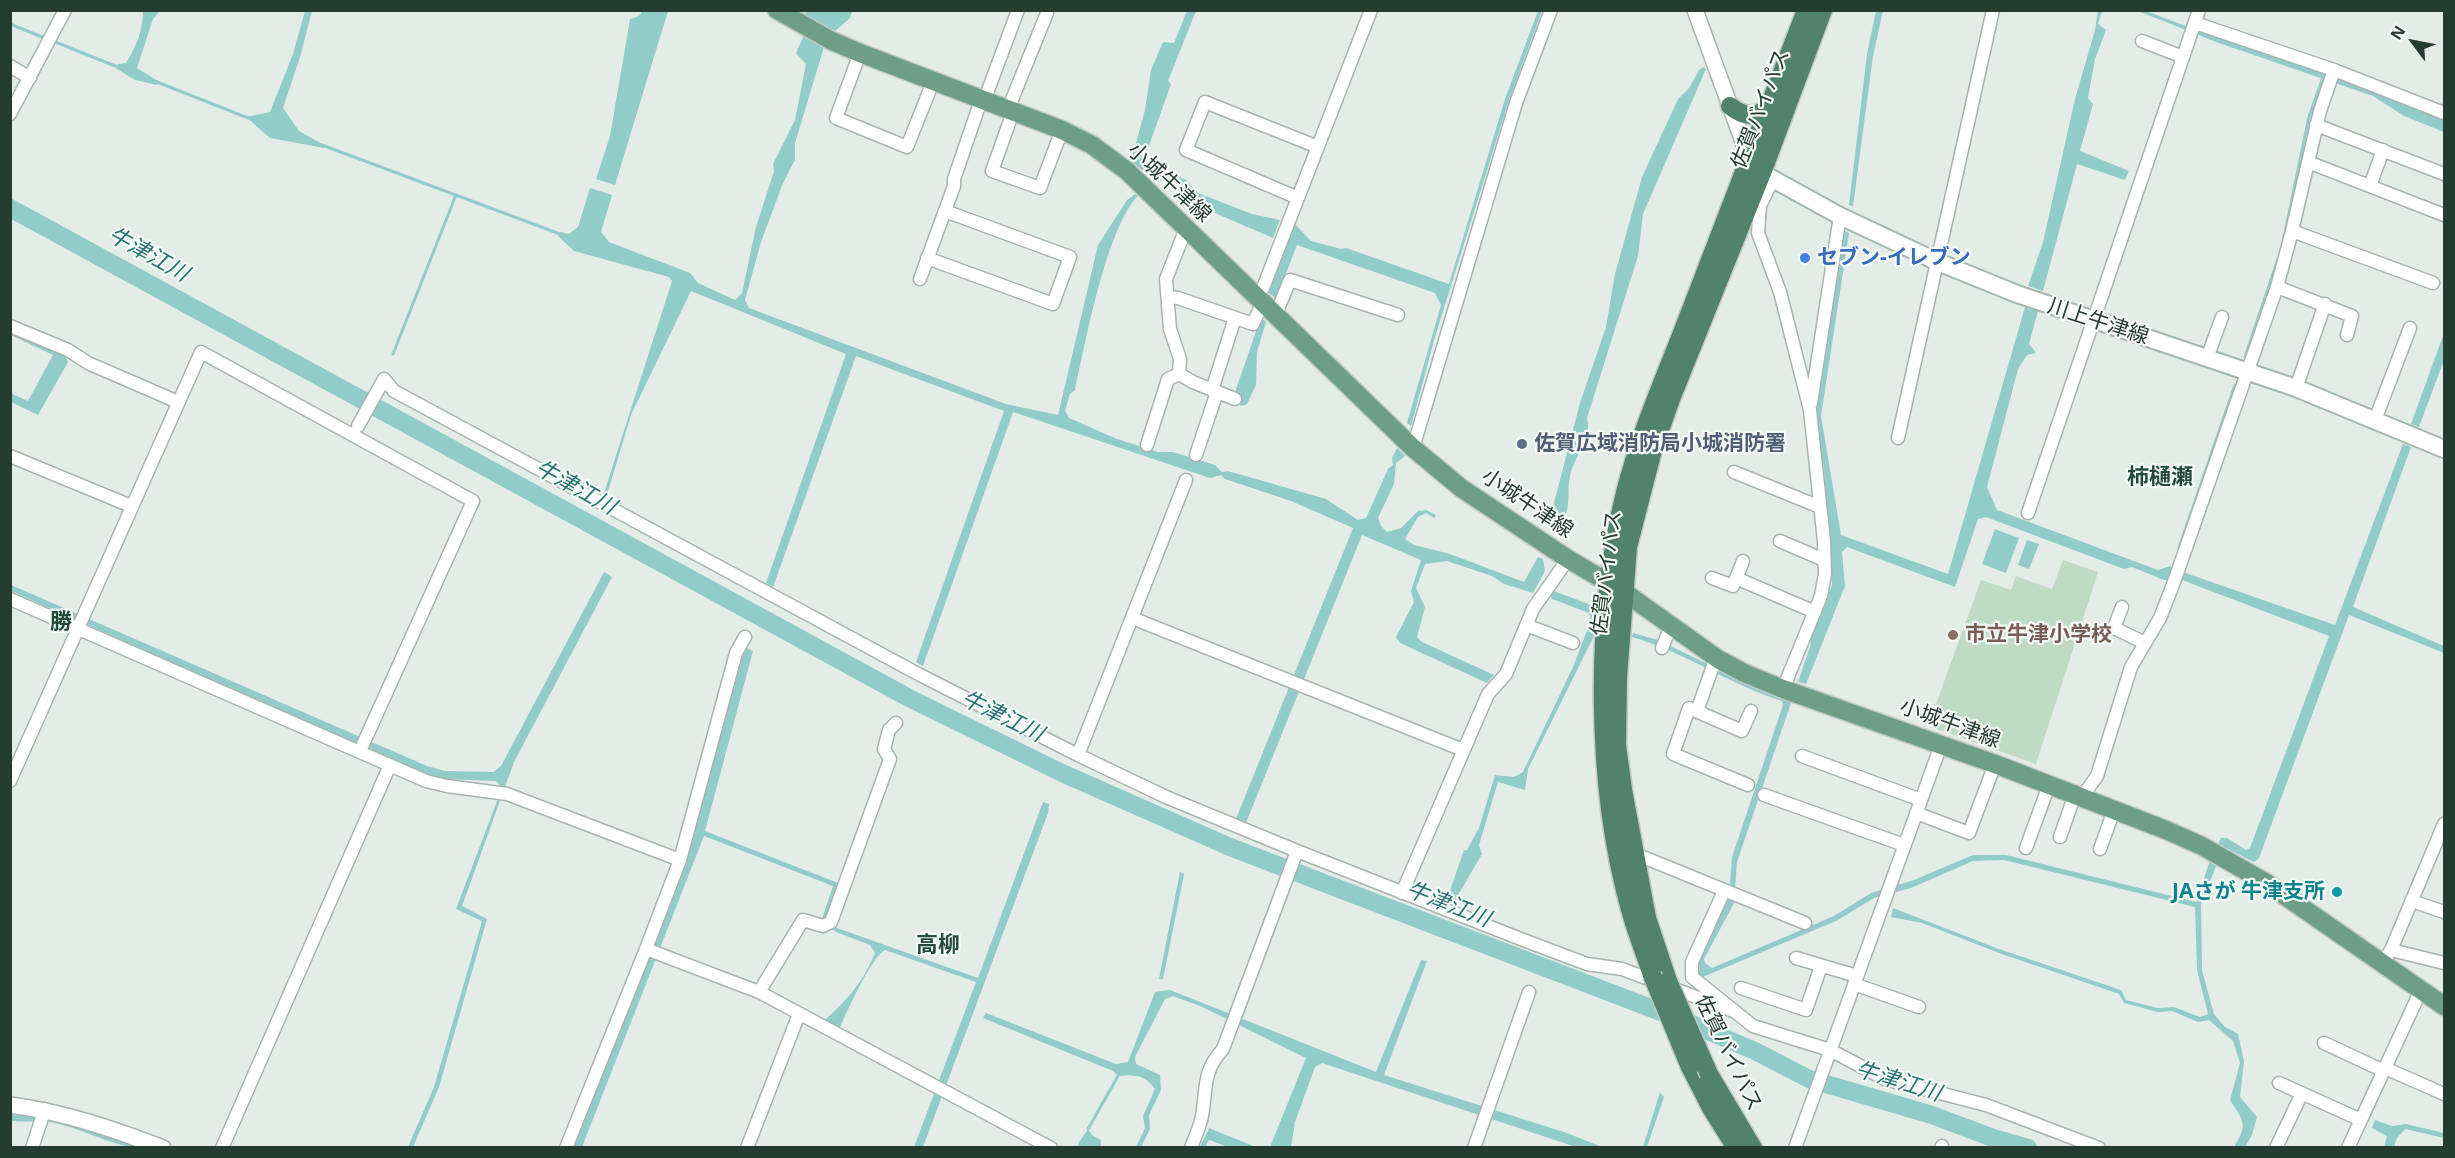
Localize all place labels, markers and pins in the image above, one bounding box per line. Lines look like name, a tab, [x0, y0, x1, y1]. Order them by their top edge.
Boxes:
place label: セブン-イレブン	[1817, 245, 1971, 271]
marker: セブン-イレブン	[1798, 251, 1812, 265]
place label: 佐賀広域消防局小城消防署	[1534, 431, 1786, 457]
marker: 佐賀広域消防局小城消防署	[1515, 437, 1529, 451]
place label: 市立牛津小学校	[1965, 622, 2112, 648]
marker: 市立牛津小学校	[1946, 628, 1960, 642]
place label: JAさが 牛津支所	[2172, 879, 2325, 905]
marker: JAさが 牛津支所	[2330, 885, 2344, 899]

